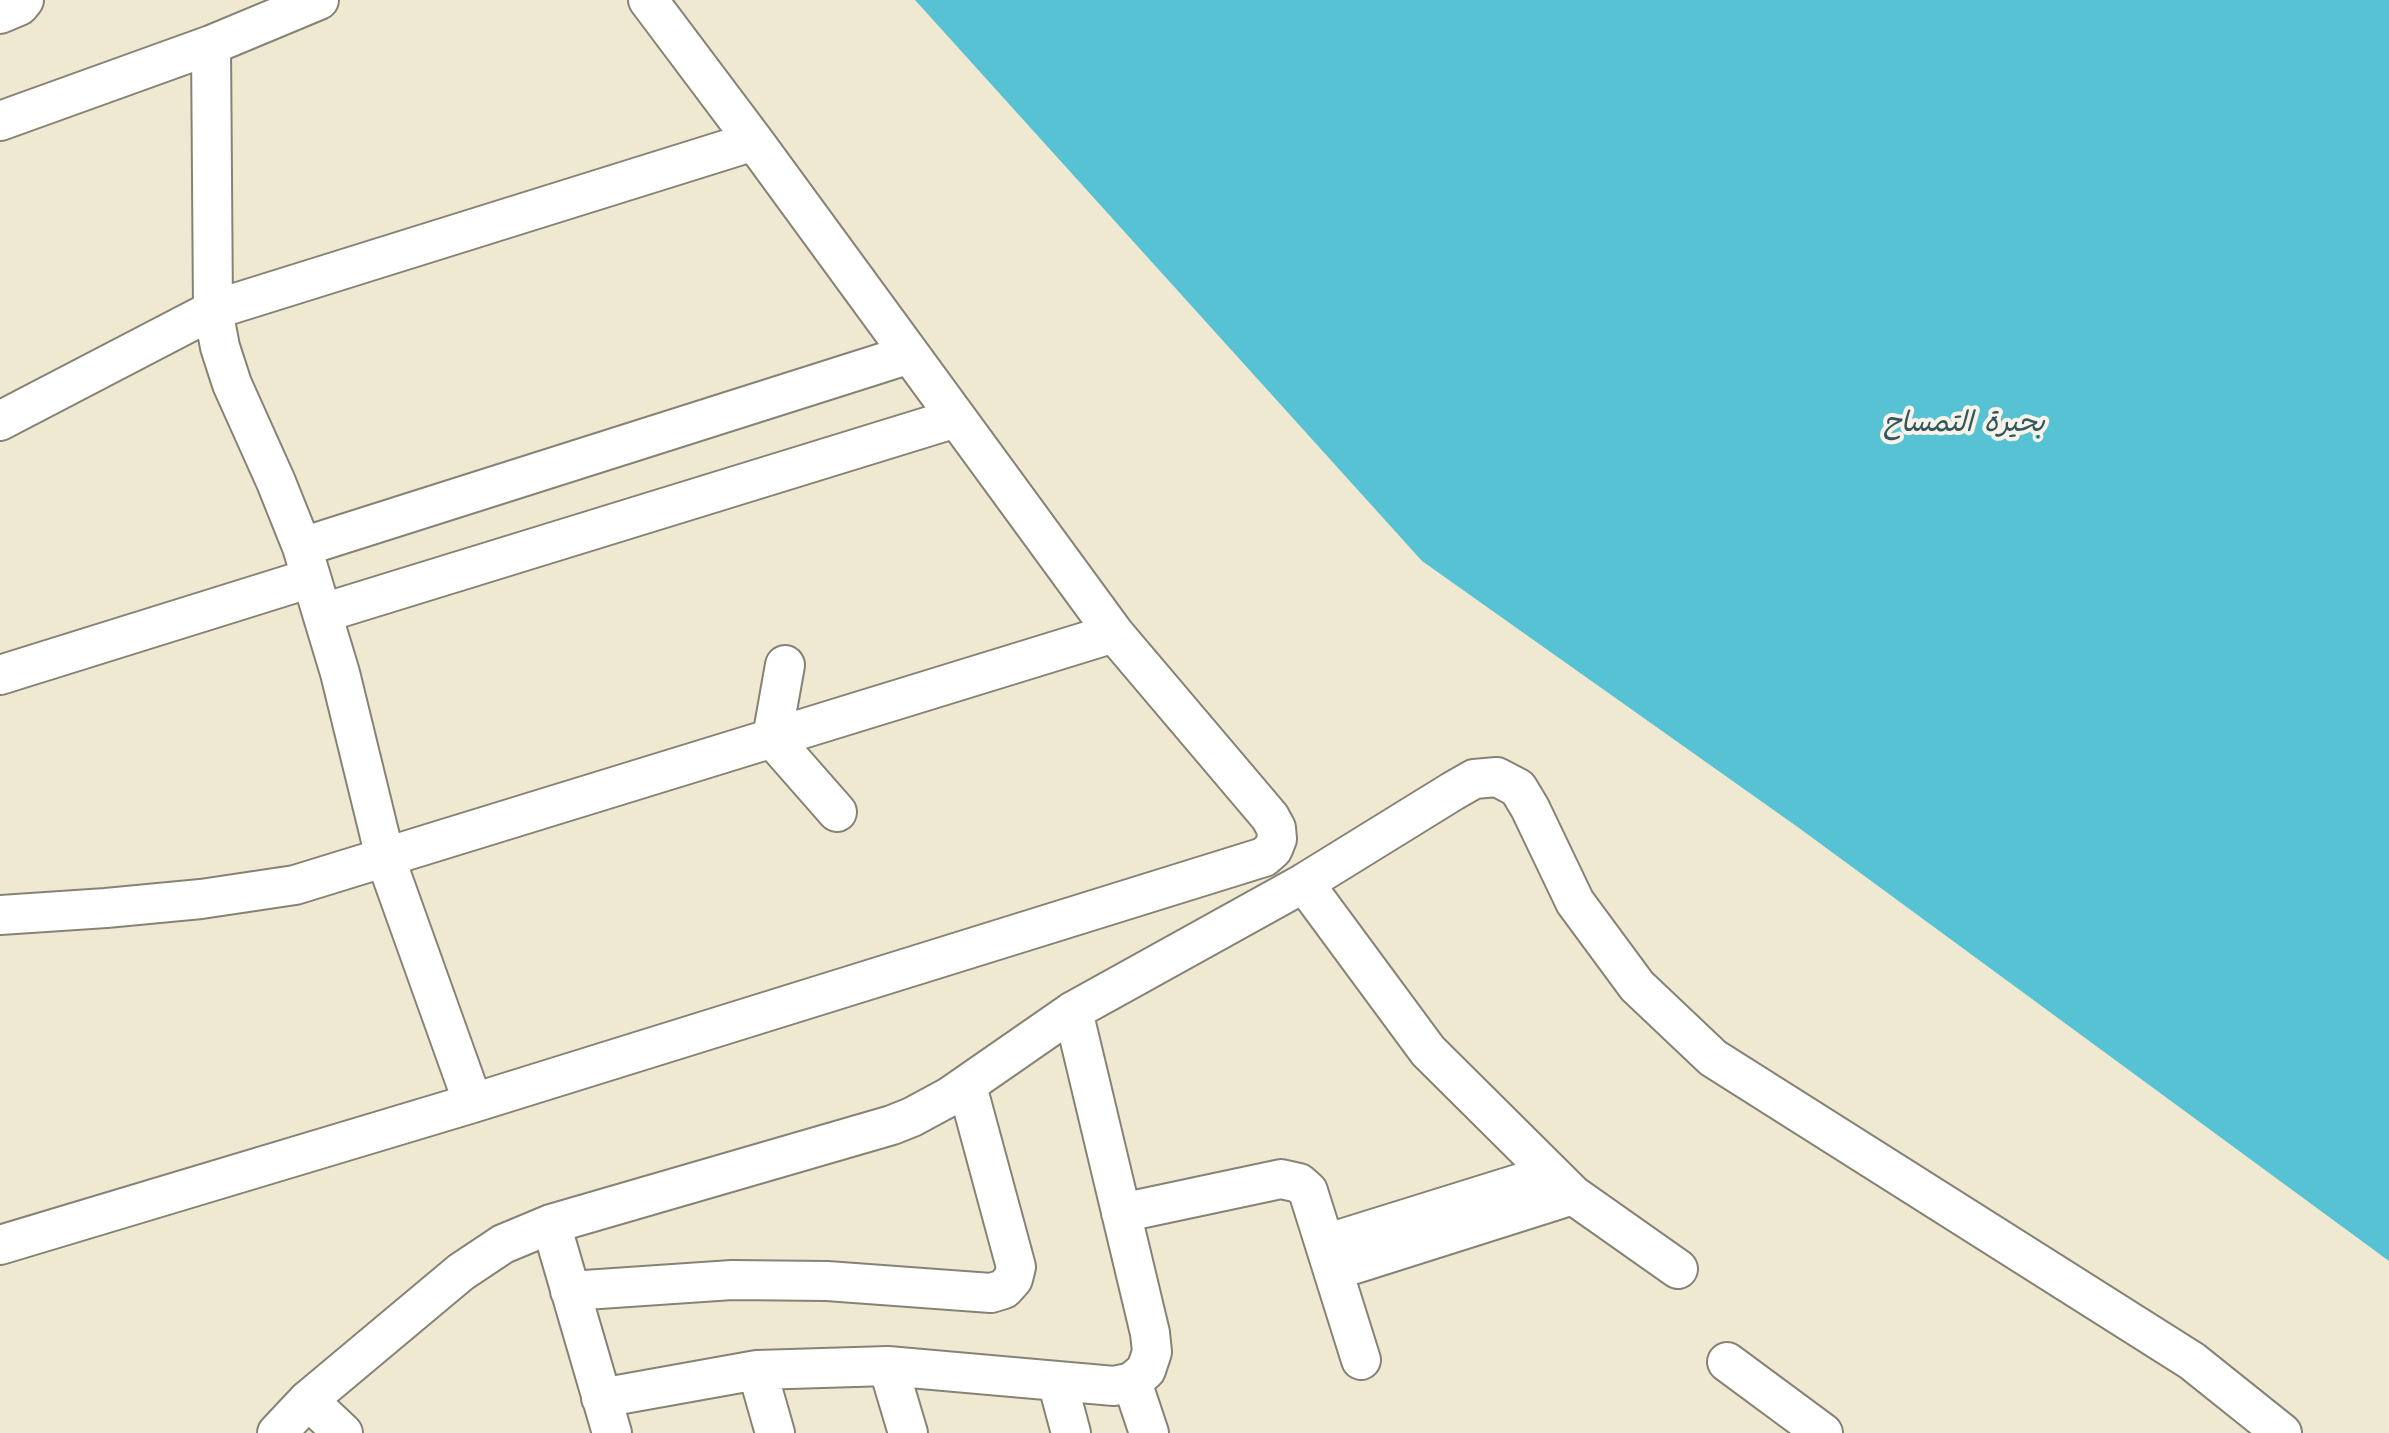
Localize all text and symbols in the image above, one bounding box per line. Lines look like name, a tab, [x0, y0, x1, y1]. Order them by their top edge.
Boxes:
water label: بحيرة التمساح	[1883, 408, 2045, 442]

